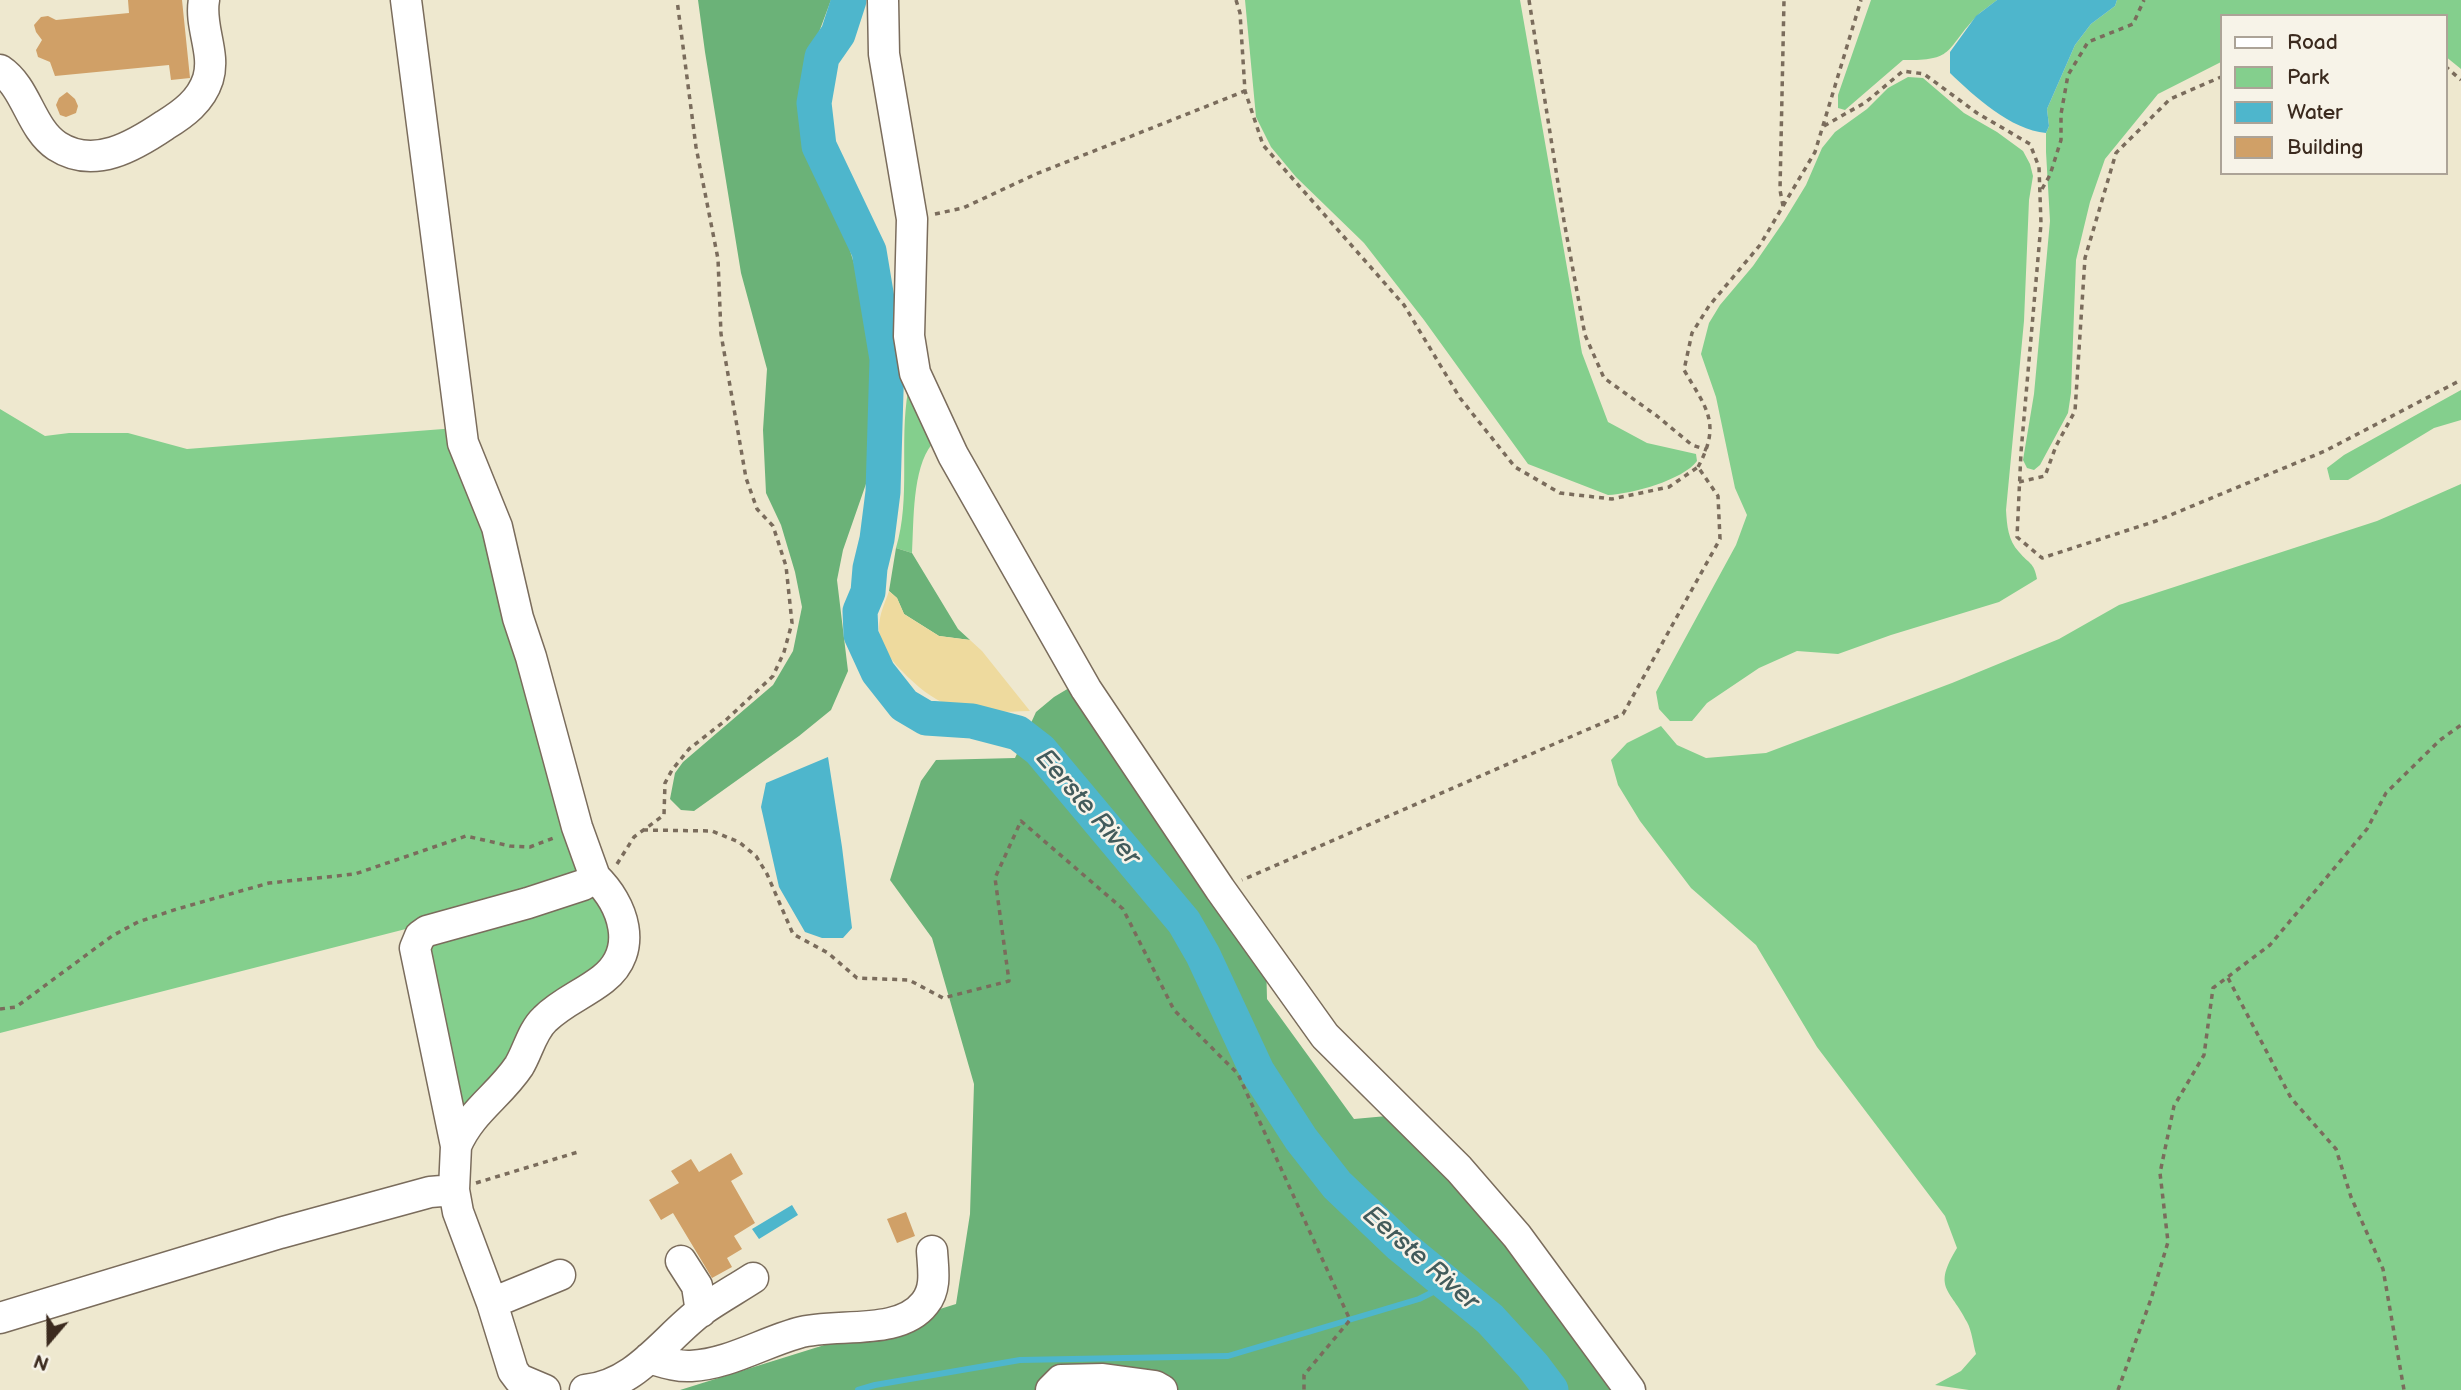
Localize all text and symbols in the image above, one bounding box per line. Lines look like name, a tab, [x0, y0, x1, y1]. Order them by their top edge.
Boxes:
legend	[2220, 14, 2447, 175]
text: Road	[2287, 30, 2338, 55]
text: Park	[2287, 65, 2329, 90]
text: Water	[2287, 100, 2343, 125]
text: Building	[2287, 135, 2363, 160]
water label: Eerste River	[1028, 743, 1146, 873]
water label: Eerste River	[1355, 1200, 1485, 1318]
north arrow	[14, 1306, 84, 1376]
text: N	[31, 1348, 52, 1374]

